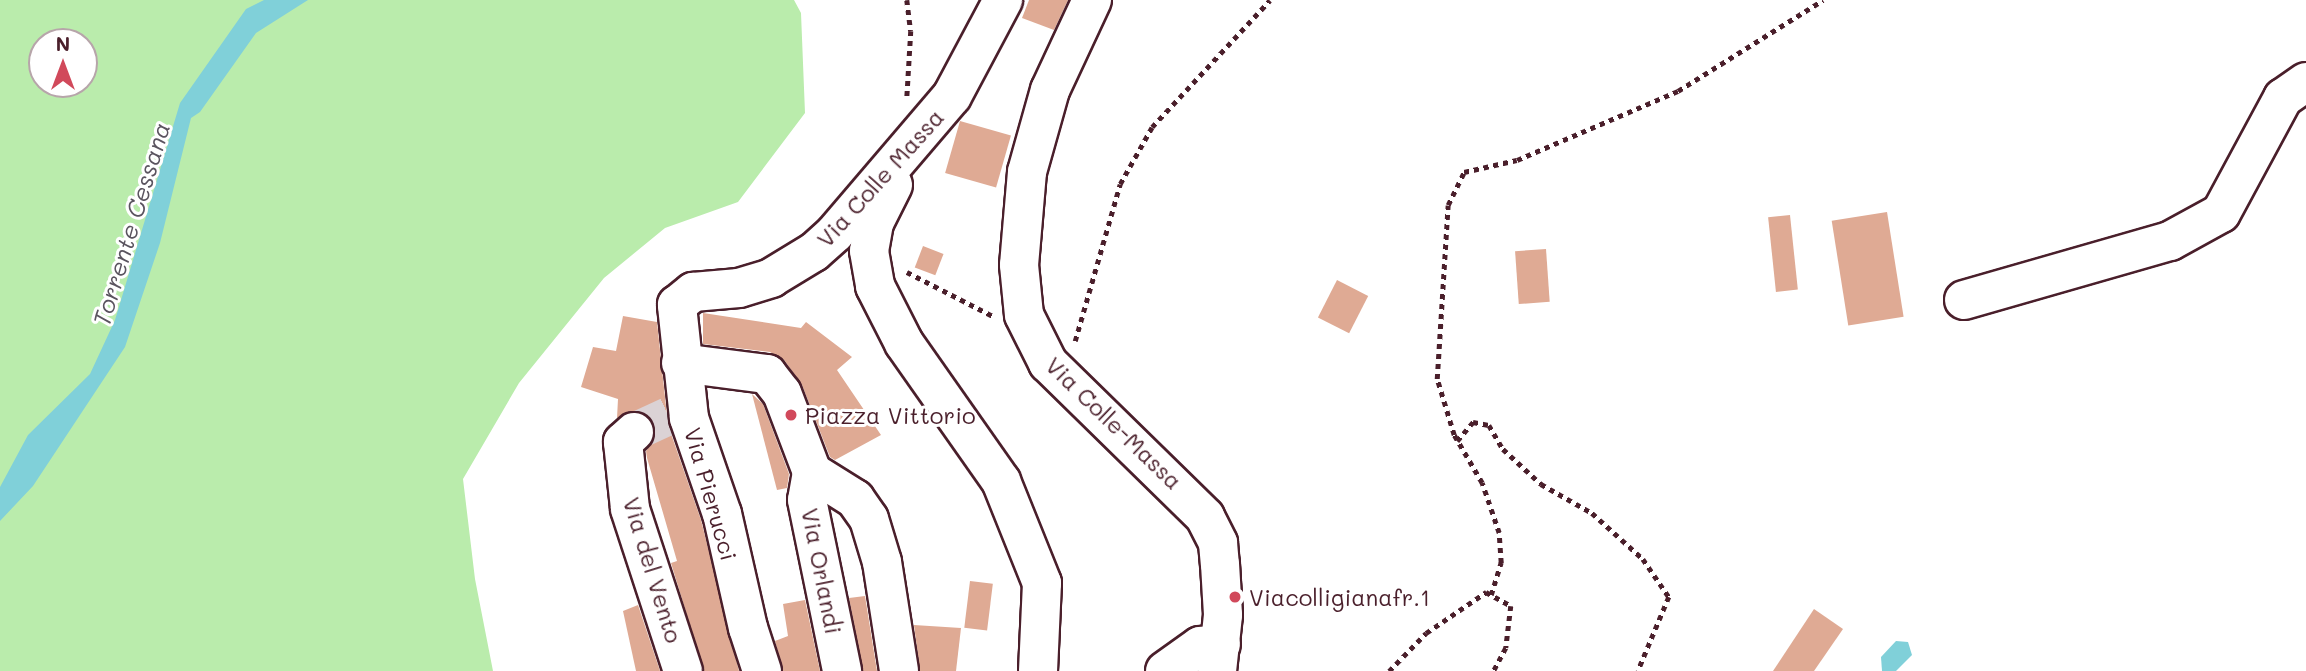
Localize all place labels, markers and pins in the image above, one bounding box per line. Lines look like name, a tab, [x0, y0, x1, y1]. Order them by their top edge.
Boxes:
place label: Piazza Vittorio	[805, 401, 976, 429]
marker: Piazza Vittorio	[783, 407, 799, 423]
place label: Viacolligianafr.1	[1249, 583, 1430, 611]
marker: Viacolligianafr.1	[1227, 589, 1243, 605]

